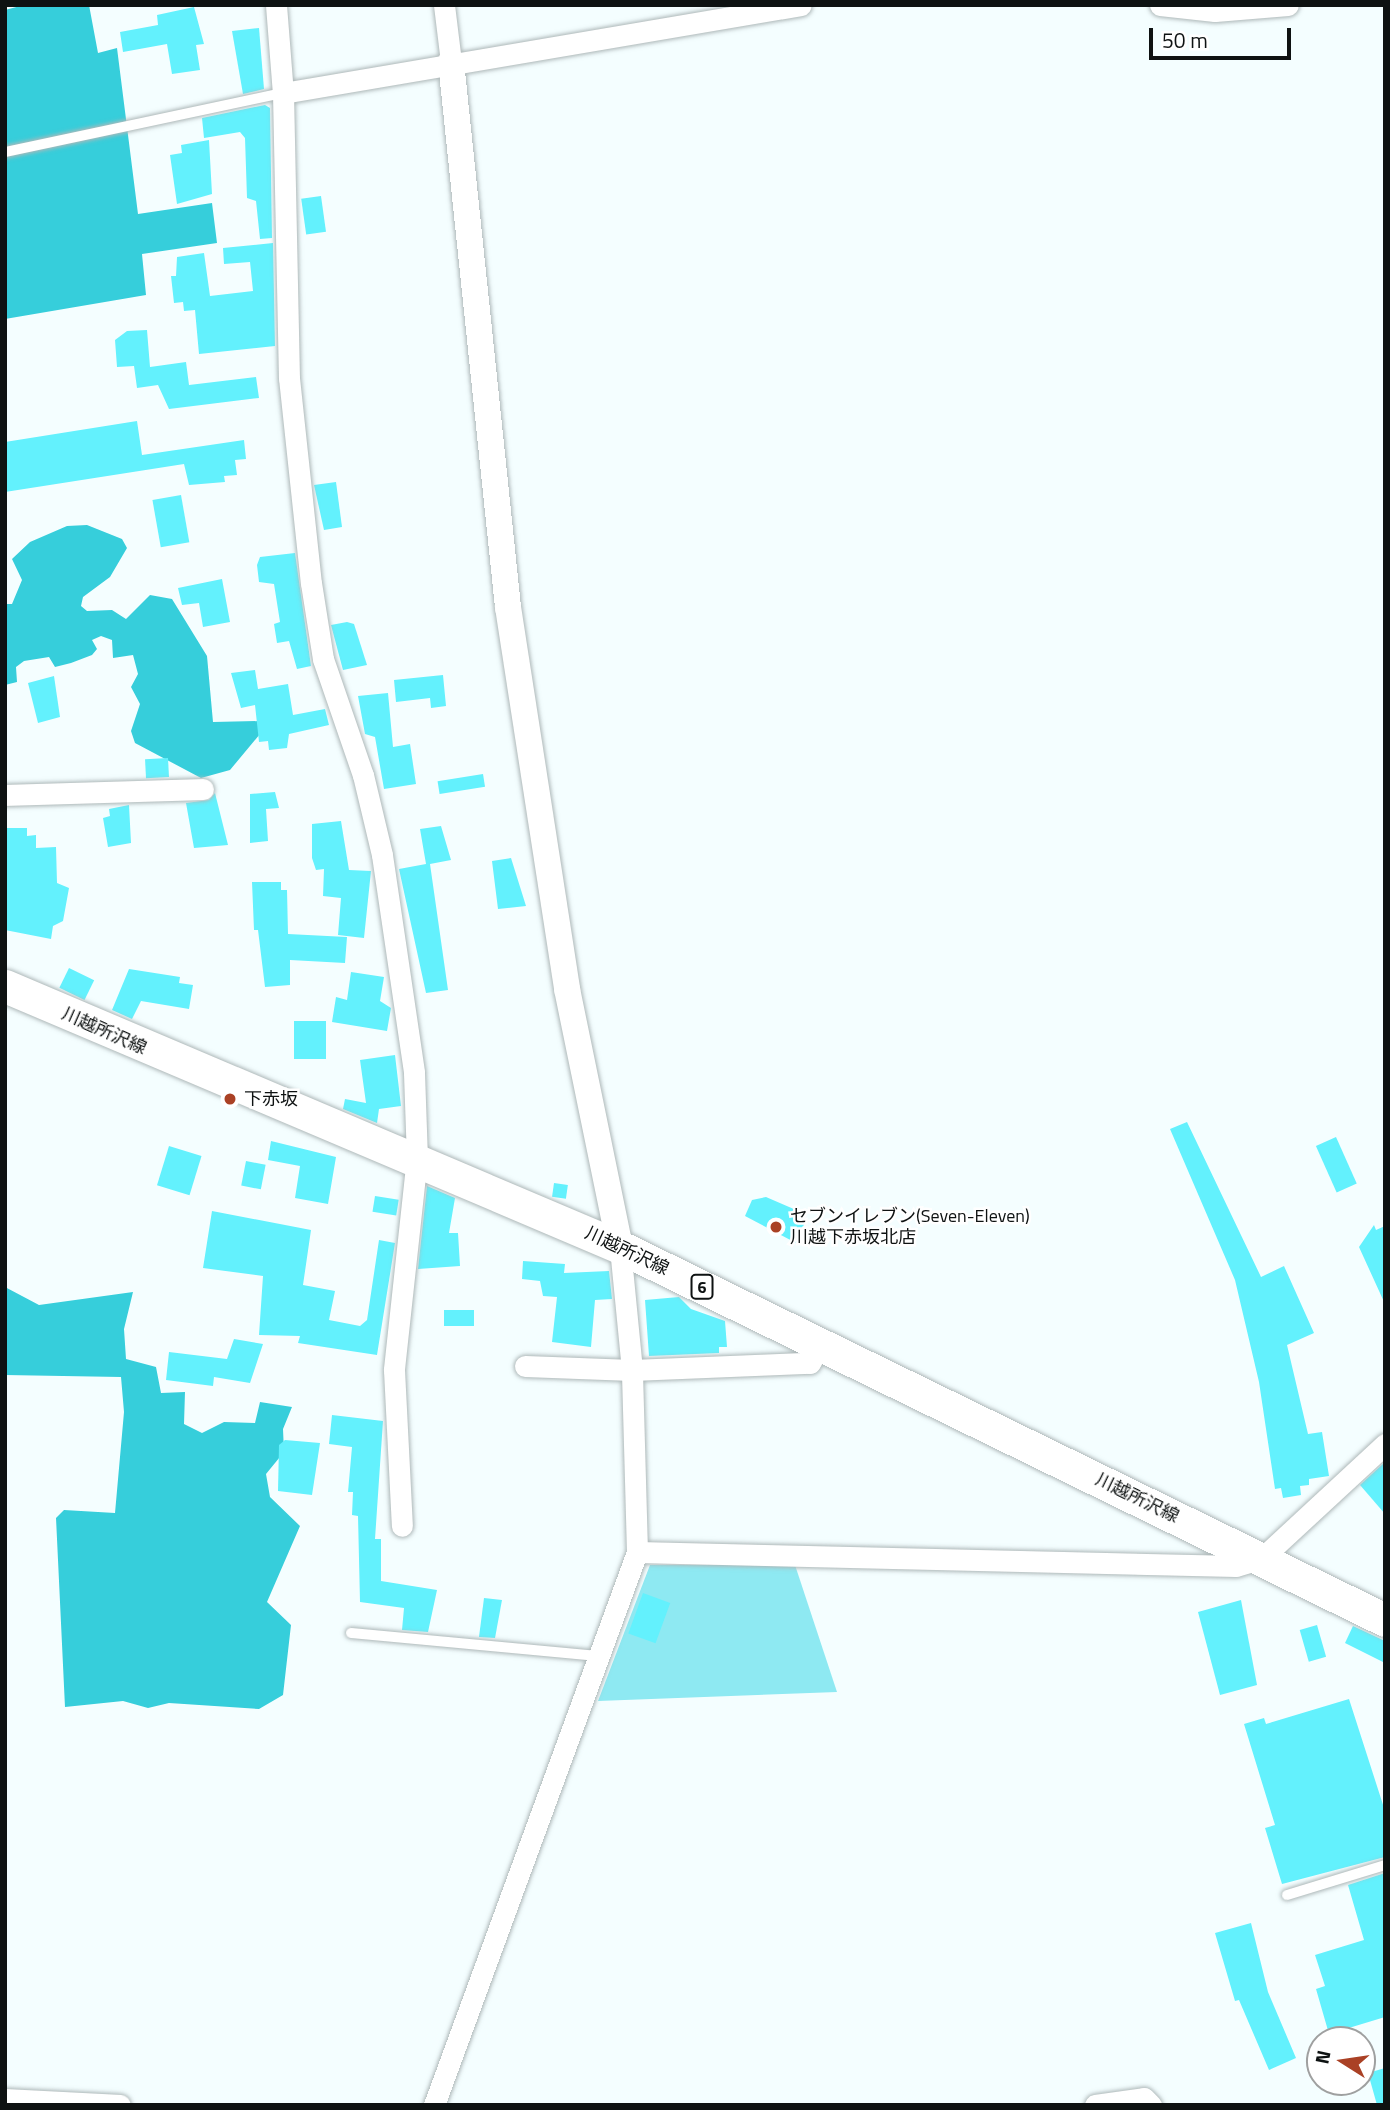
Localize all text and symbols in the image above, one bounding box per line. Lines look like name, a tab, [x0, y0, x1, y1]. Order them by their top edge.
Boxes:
scale bar	[1152, 14, 1294, 58]
text: 50 m	[1162, 24, 1208, 56]
street label: 川越所沢線	[58, 1003, 150, 1059]
place label: 下赤坂	[244, 1088, 298, 1110]
marker: 下赤坂	[222, 1091, 238, 1107]
place label: セブンイレブン(Seven-Eleven) 川越下赤坂北店	[790, 1206, 1030, 1248]
marker: セブンイレブン(Seven-Eleven) 川越下赤坂北店	[768, 1219, 784, 1235]
street label: 川越所沢線	[582, 1222, 672, 1280]
road number: 6	[690, 1274, 714, 1300]
street label: 川越所沢線	[1092, 1469, 1182, 1527]
north arrow	[1306, 2026, 1376, 2096]
text: N	[1306, 2047, 1337, 2066]

